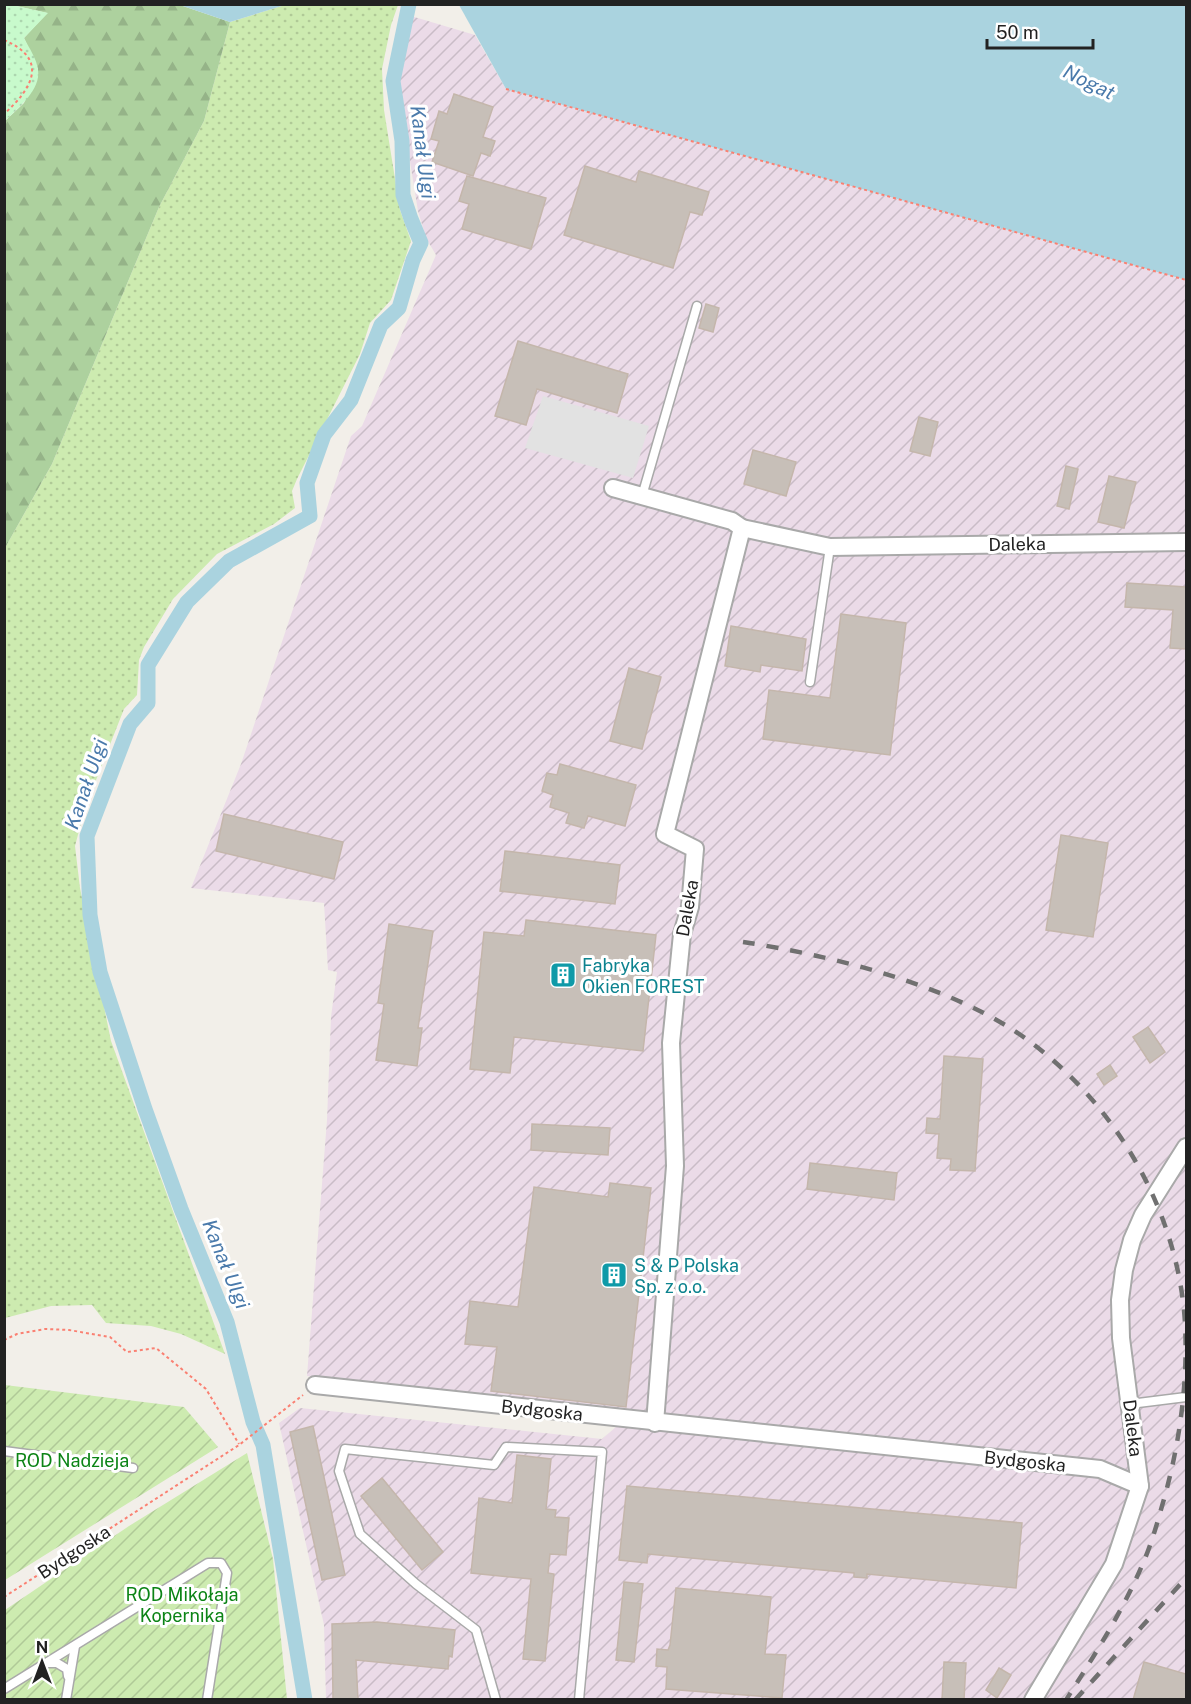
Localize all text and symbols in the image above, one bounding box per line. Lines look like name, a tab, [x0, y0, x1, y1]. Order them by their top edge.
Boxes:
scale bar	[987, 12, 1094, 50]
text: 50 m	[996, 22, 1039, 43]
water label: Nogat	[1059, 59, 1119, 105]
water label: Kanał Ulgi	[405, 104, 441, 200]
street label: Daleka	[988, 533, 1046, 555]
water label: Kanał Ulgi	[59, 736, 113, 832]
street label: Daleka	[672, 878, 702, 938]
place label: Fabryka Okien FOREST	[582, 955, 705, 997]
building icon: Fabryka Okien FOREST	[548, 960, 578, 990]
water label: Kanał Ulgi	[197, 1216, 255, 1312]
place label: S & P Polska Sp. z o.o.	[634, 1255, 739, 1297]
building icon: S & P Polska Sp. z o.o.	[599, 1260, 629, 1290]
street label: Bydgoska	[500, 1395, 584, 1425]
street label: Daleka	[1119, 1398, 1147, 1458]
street label: Bydgoska	[983, 1446, 1067, 1476]
park label: ROD Nadzieja	[15, 1450, 129, 1471]
street label: Bydgoska	[34, 1521, 114, 1583]
park label: ROD Mikołaja Kopernika	[125, 1584, 239, 1626]
north arrow	[12, 1632, 72, 1692]
text: N	[36, 1638, 48, 1657]

